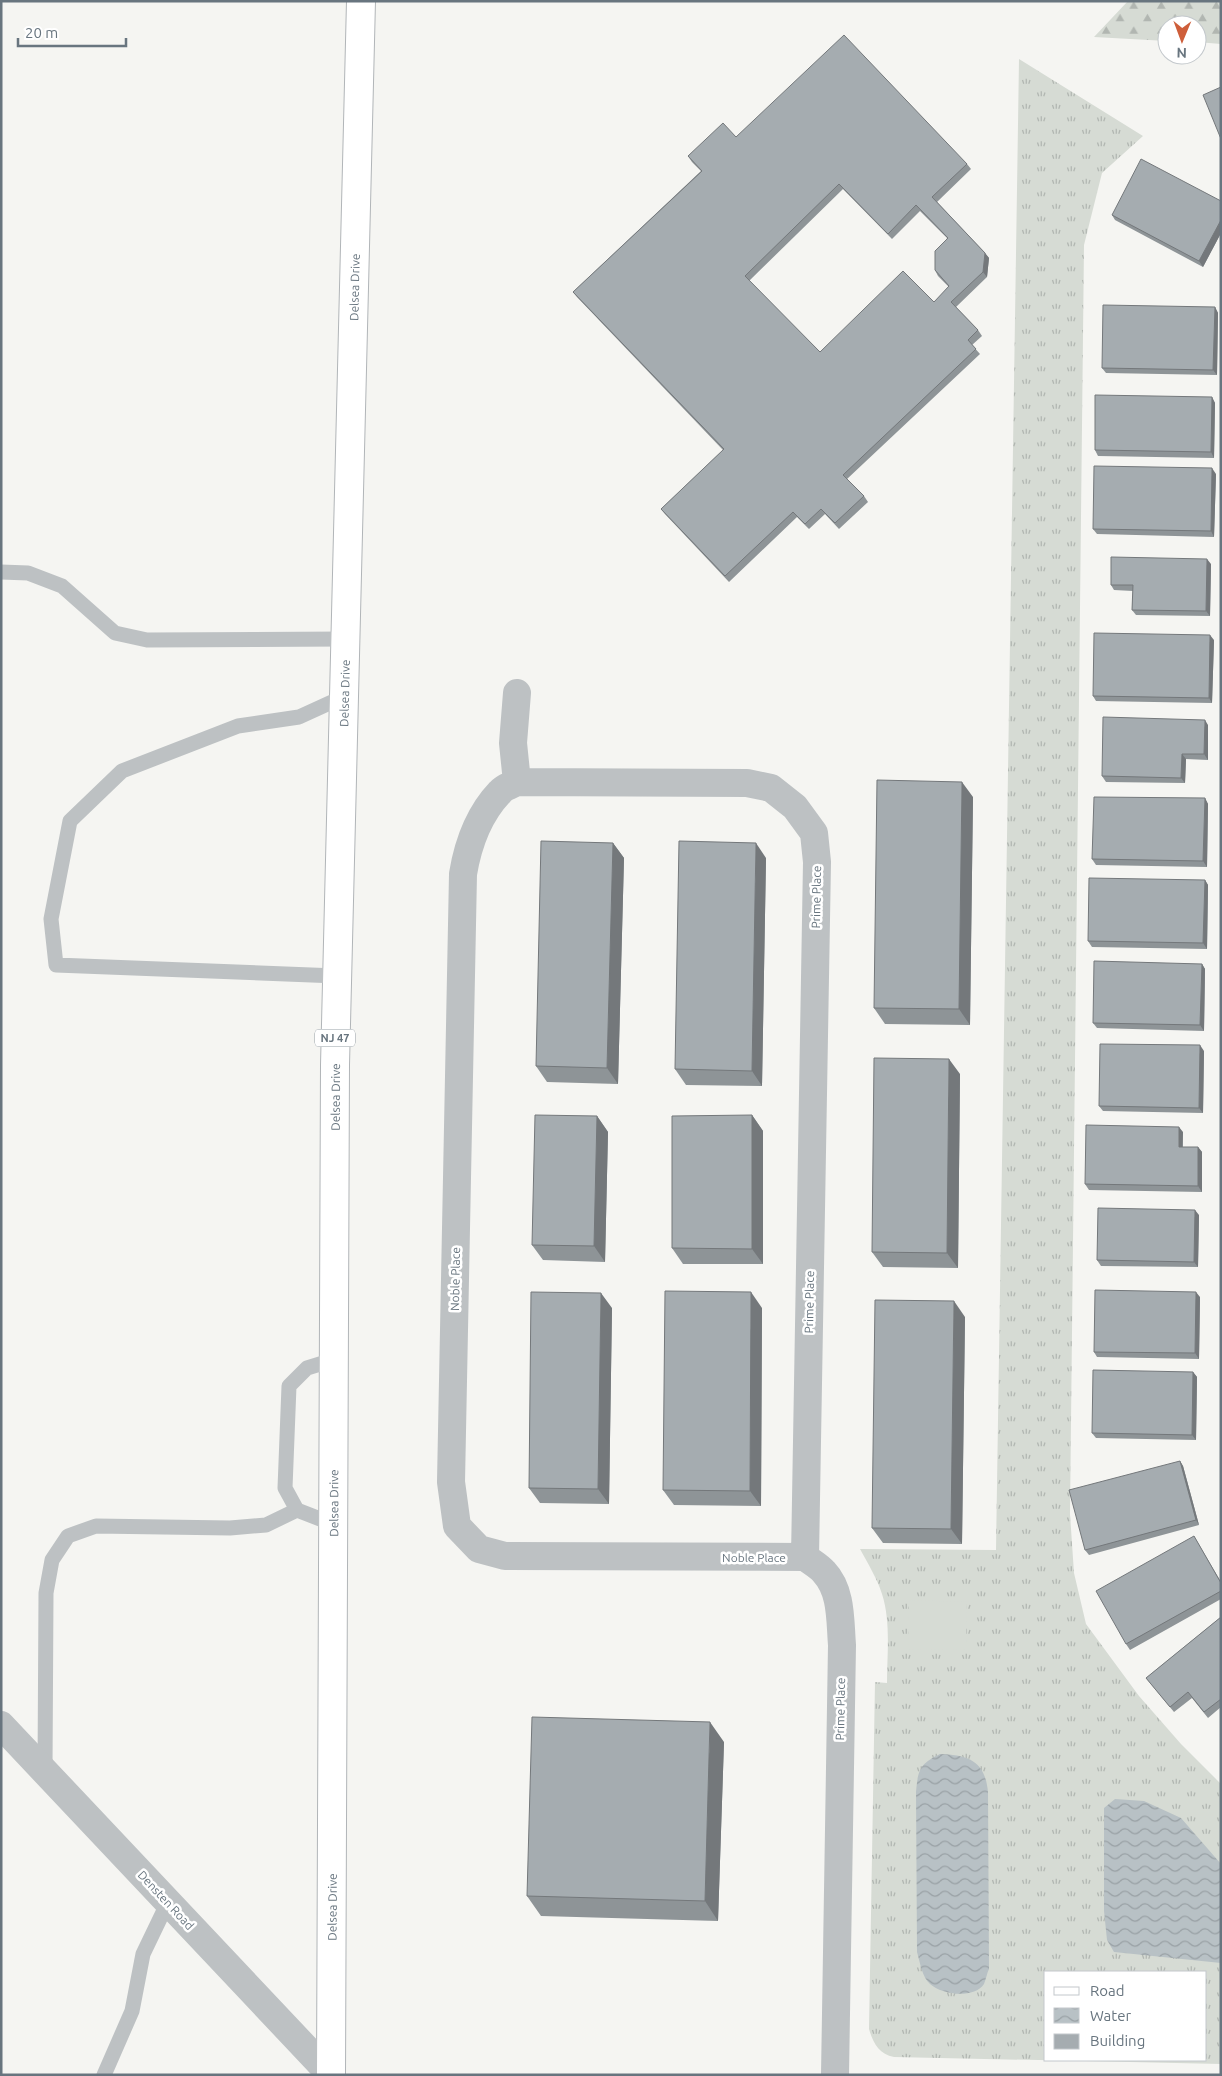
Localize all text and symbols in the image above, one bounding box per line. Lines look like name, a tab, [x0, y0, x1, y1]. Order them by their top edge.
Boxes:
scale bar	[18, 15, 125, 47]
north arrow	[1157, 15, 1207, 65]
text: 20 m	[25, 24, 58, 41]
text: N	[1176, 45, 1187, 61]
street label: Delsea Drive	[347, 253, 361, 321]
street label: Delsea Drive	[337, 659, 351, 727]
street label: Prime Place	[809, 865, 823, 929]
road number: NJ 47	[315, 1030, 355, 1046]
street label: Delsea Drive	[328, 1063, 342, 1131]
street label: Noble Place	[448, 1247, 462, 1311]
street label: Prime Place	[802, 1270, 816, 1334]
street label: Delsea Drive	[327, 1469, 340, 1537]
street label: Noble Place	[722, 1551, 786, 1564]
street label: Prime Place	[833, 1677, 847, 1741]
street label: Densten Road	[135, 1868, 197, 1932]
street label: Delsea Drive	[325, 1873, 338, 1941]
legend	[1044, 1971, 1207, 2061]
text: Road	[1090, 1982, 1125, 1999]
text: Water	[1090, 2007, 1131, 2024]
text: Building	[1090, 2032, 1145, 2049]

